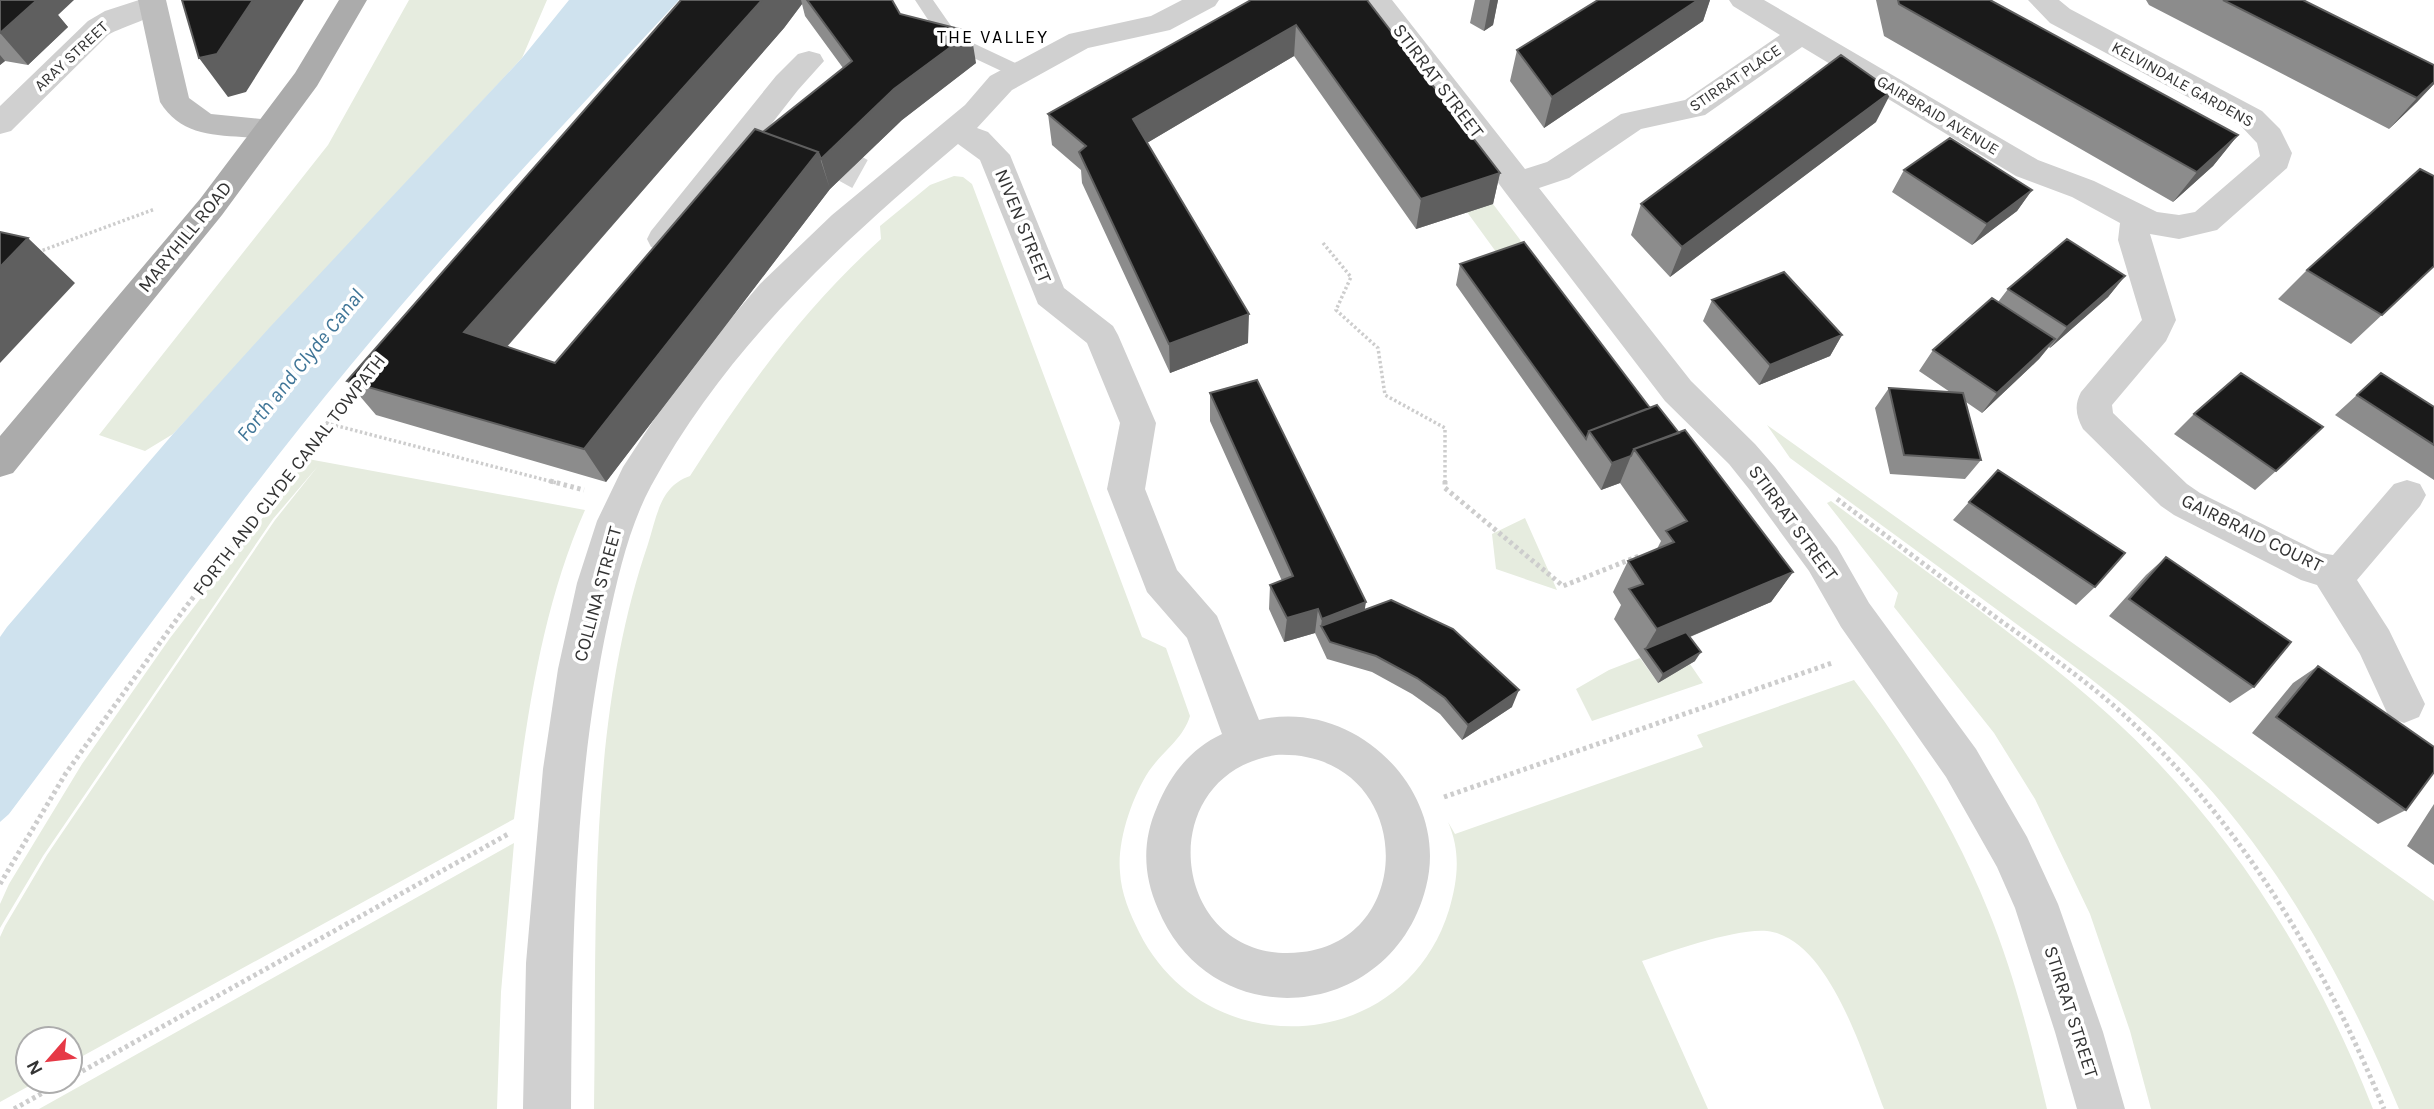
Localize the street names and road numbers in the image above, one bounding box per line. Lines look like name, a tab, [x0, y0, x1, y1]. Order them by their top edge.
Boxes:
street label: ARAY STREET	[30, 17, 112, 95]
street label: STIRRAT STREET	[1388, 20, 1488, 143]
street label: KELVINDALE GARDENS	[2109, 37, 2257, 131]
street label: STIRRAT PLACE	[1686, 40, 1784, 116]
street label: GAIRBRAID AVENUE	[1874, 71, 2002, 159]
street label: NIVEN STREET	[990, 166, 1056, 287]
street label: MARYHILL ROAD	[133, 177, 237, 297]
street label: FORTH AND CLYDE CANAL TOWPATH	[188, 350, 390, 600]
street label: STIRRAT STREET	[1744, 461, 1843, 585]
street label: GAIRBRAID COURT	[2178, 489, 2327, 577]
street label: COLLINA STREET	[569, 524, 627, 664]
street label: STIRRAT STREET	[2039, 943, 2103, 1081]

